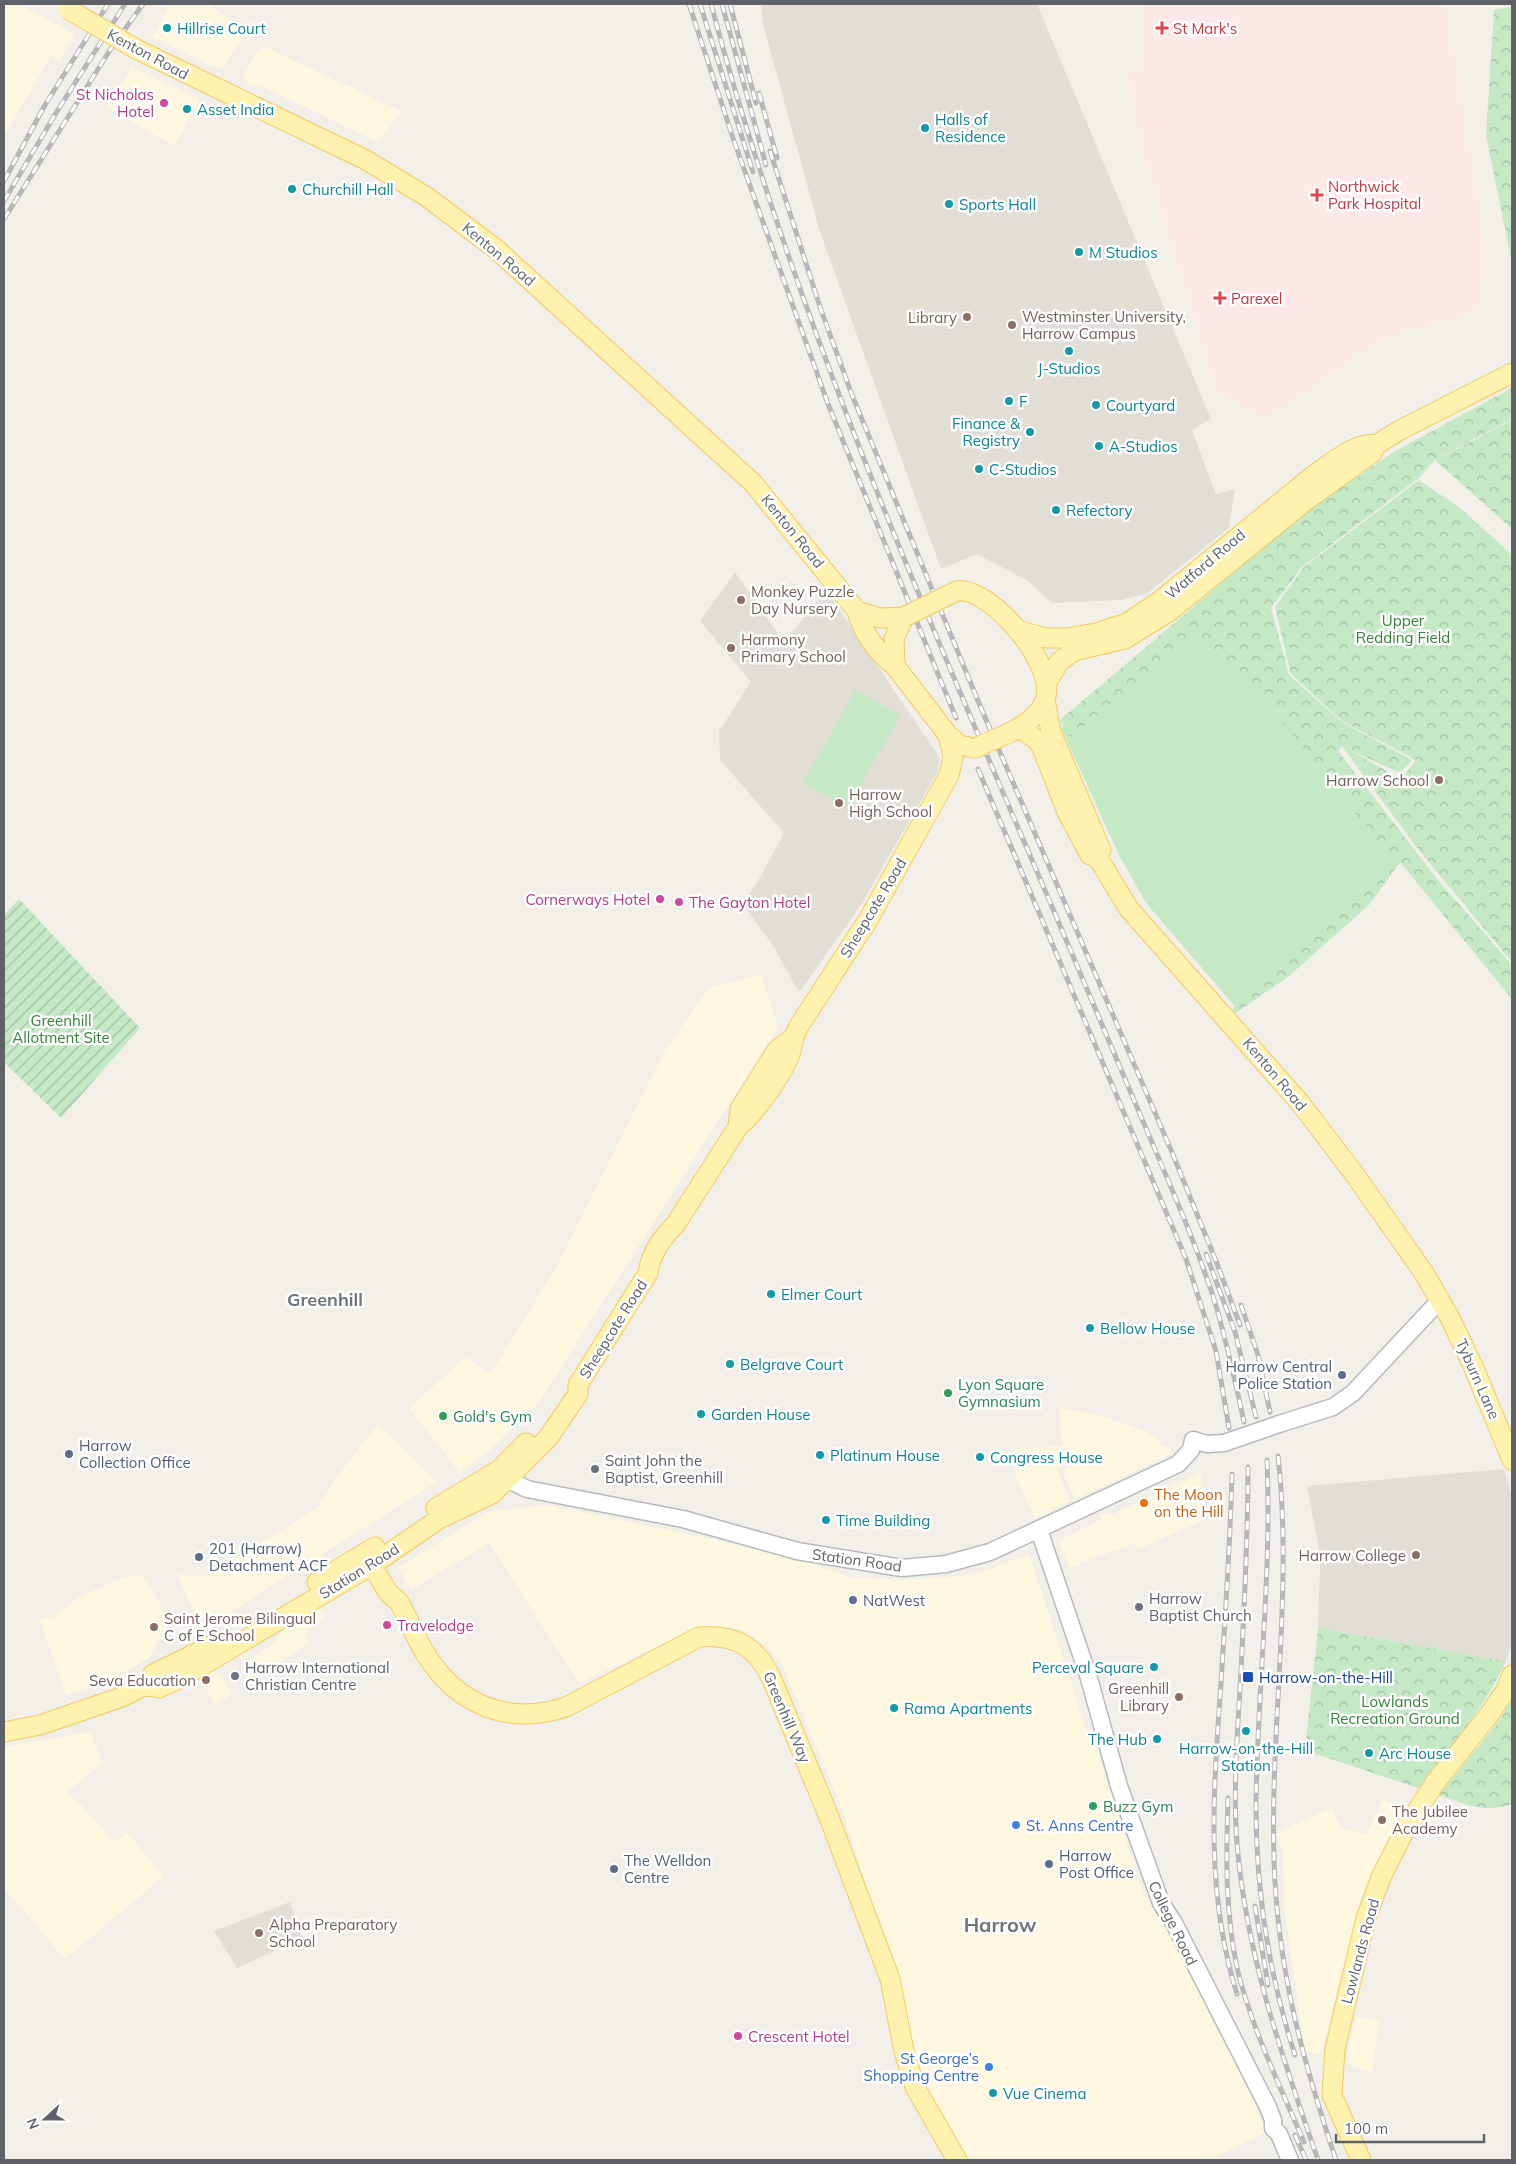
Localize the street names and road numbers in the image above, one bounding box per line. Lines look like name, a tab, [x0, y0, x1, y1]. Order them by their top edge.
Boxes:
street label: Kenton Road	[104, 25, 192, 83]
street label: Kenton Road	[459, 218, 539, 290]
street label: Kenton Road	[757, 490, 829, 572]
street label: Watford Road	[1161, 525, 1249, 603]
street label: Sheepcote Road	[836, 855, 910, 961]
street label: Kenton Road	[1239, 1034, 1311, 1114]
street label: Sheepcote Road	[575, 1276, 651, 1382]
street label: Tyburn Lane	[1452, 1336, 1504, 1422]
street label: Station Road	[316, 1539, 402, 1603]
street label: Station Road	[811, 1544, 903, 1576]
street label: Greenhill Way	[759, 1668, 815, 1766]
street label: College Road	[1144, 1878, 1202, 1968]
street label: Lowlands Road	[1337, 1896, 1383, 2006]

